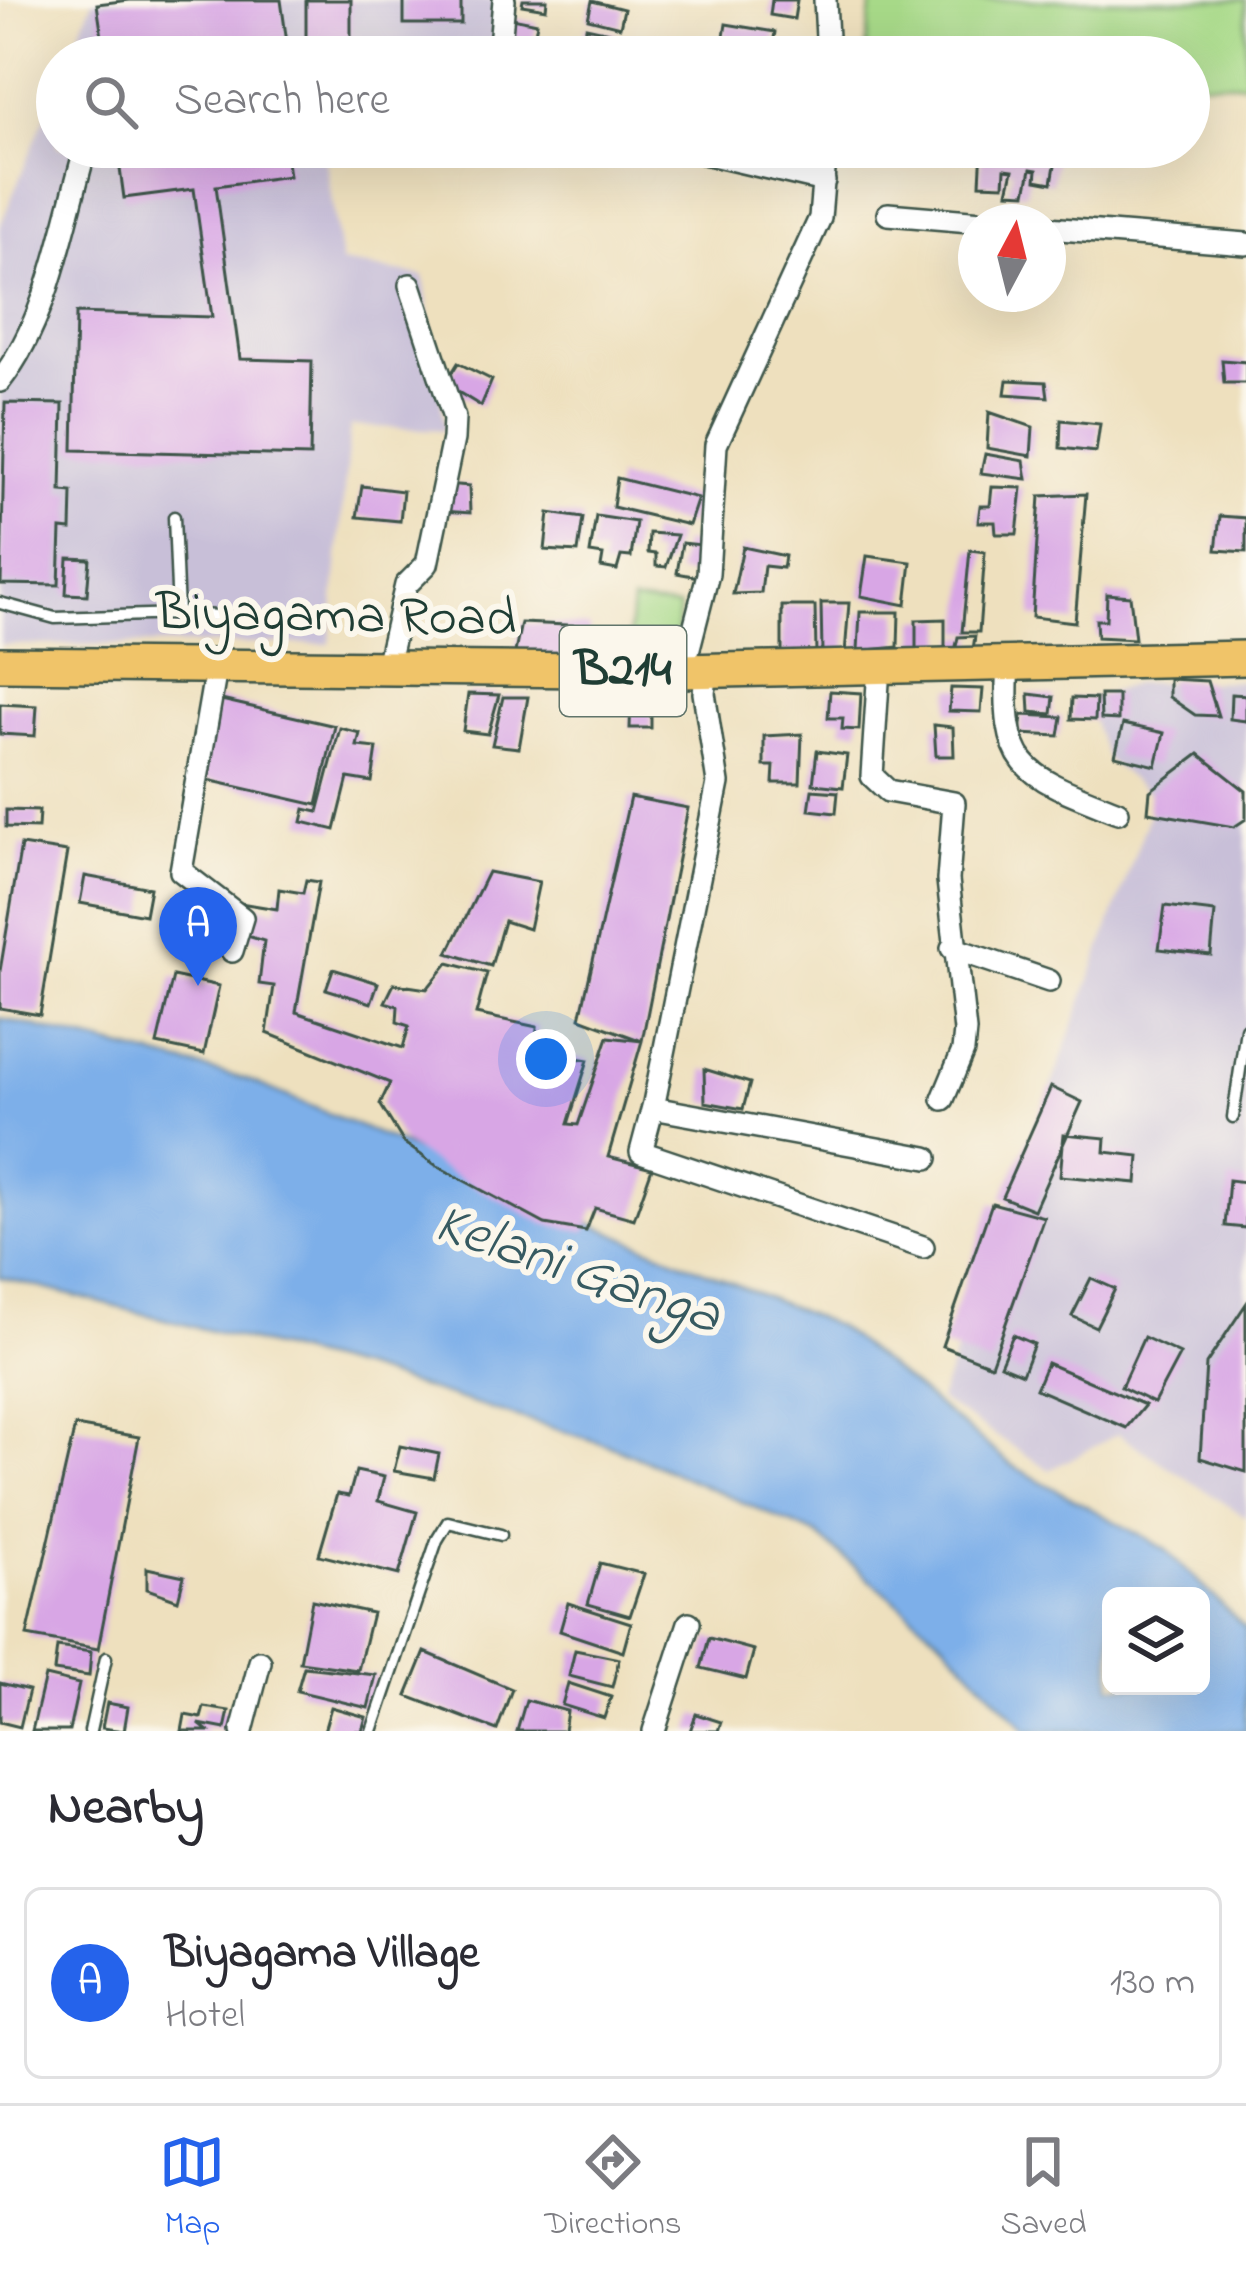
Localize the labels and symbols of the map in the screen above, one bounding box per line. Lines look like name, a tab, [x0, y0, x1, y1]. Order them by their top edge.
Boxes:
north arrow	[958, 204, 1066, 312]
street label: Biyagama Road	[153, 576, 517, 661]
road number: B214	[560, 626, 686, 716]
pin: A	[159, 887, 237, 986]
your location	[516, 1029, 576, 1089]
water label: Kelani Ganga	[423, 1184, 732, 1360]

